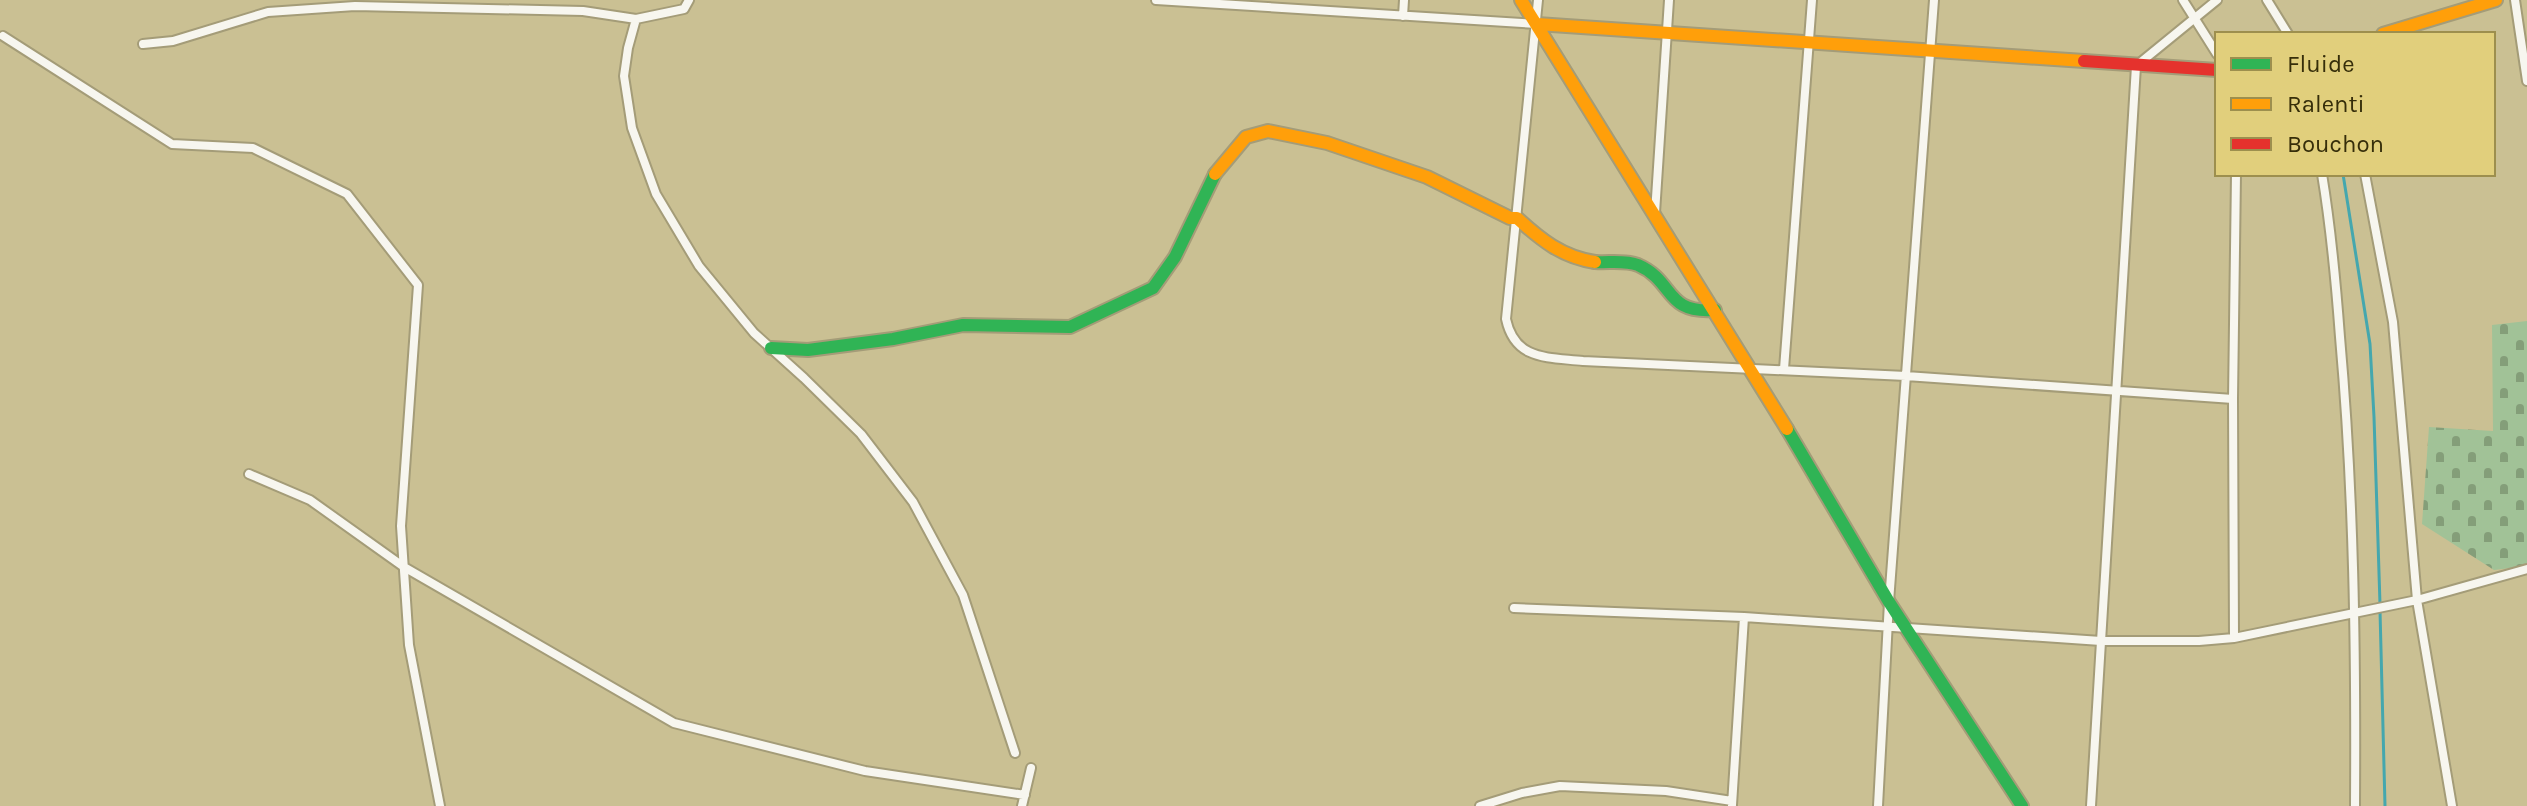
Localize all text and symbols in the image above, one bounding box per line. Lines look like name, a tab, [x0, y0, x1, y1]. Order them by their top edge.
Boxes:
legend	[2215, 32, 2495, 176]
text: Fluide	[2287, 50, 2355, 78]
text: Ralenti	[2287, 90, 2365, 118]
text: Bouchon	[2287, 130, 2384, 158]

